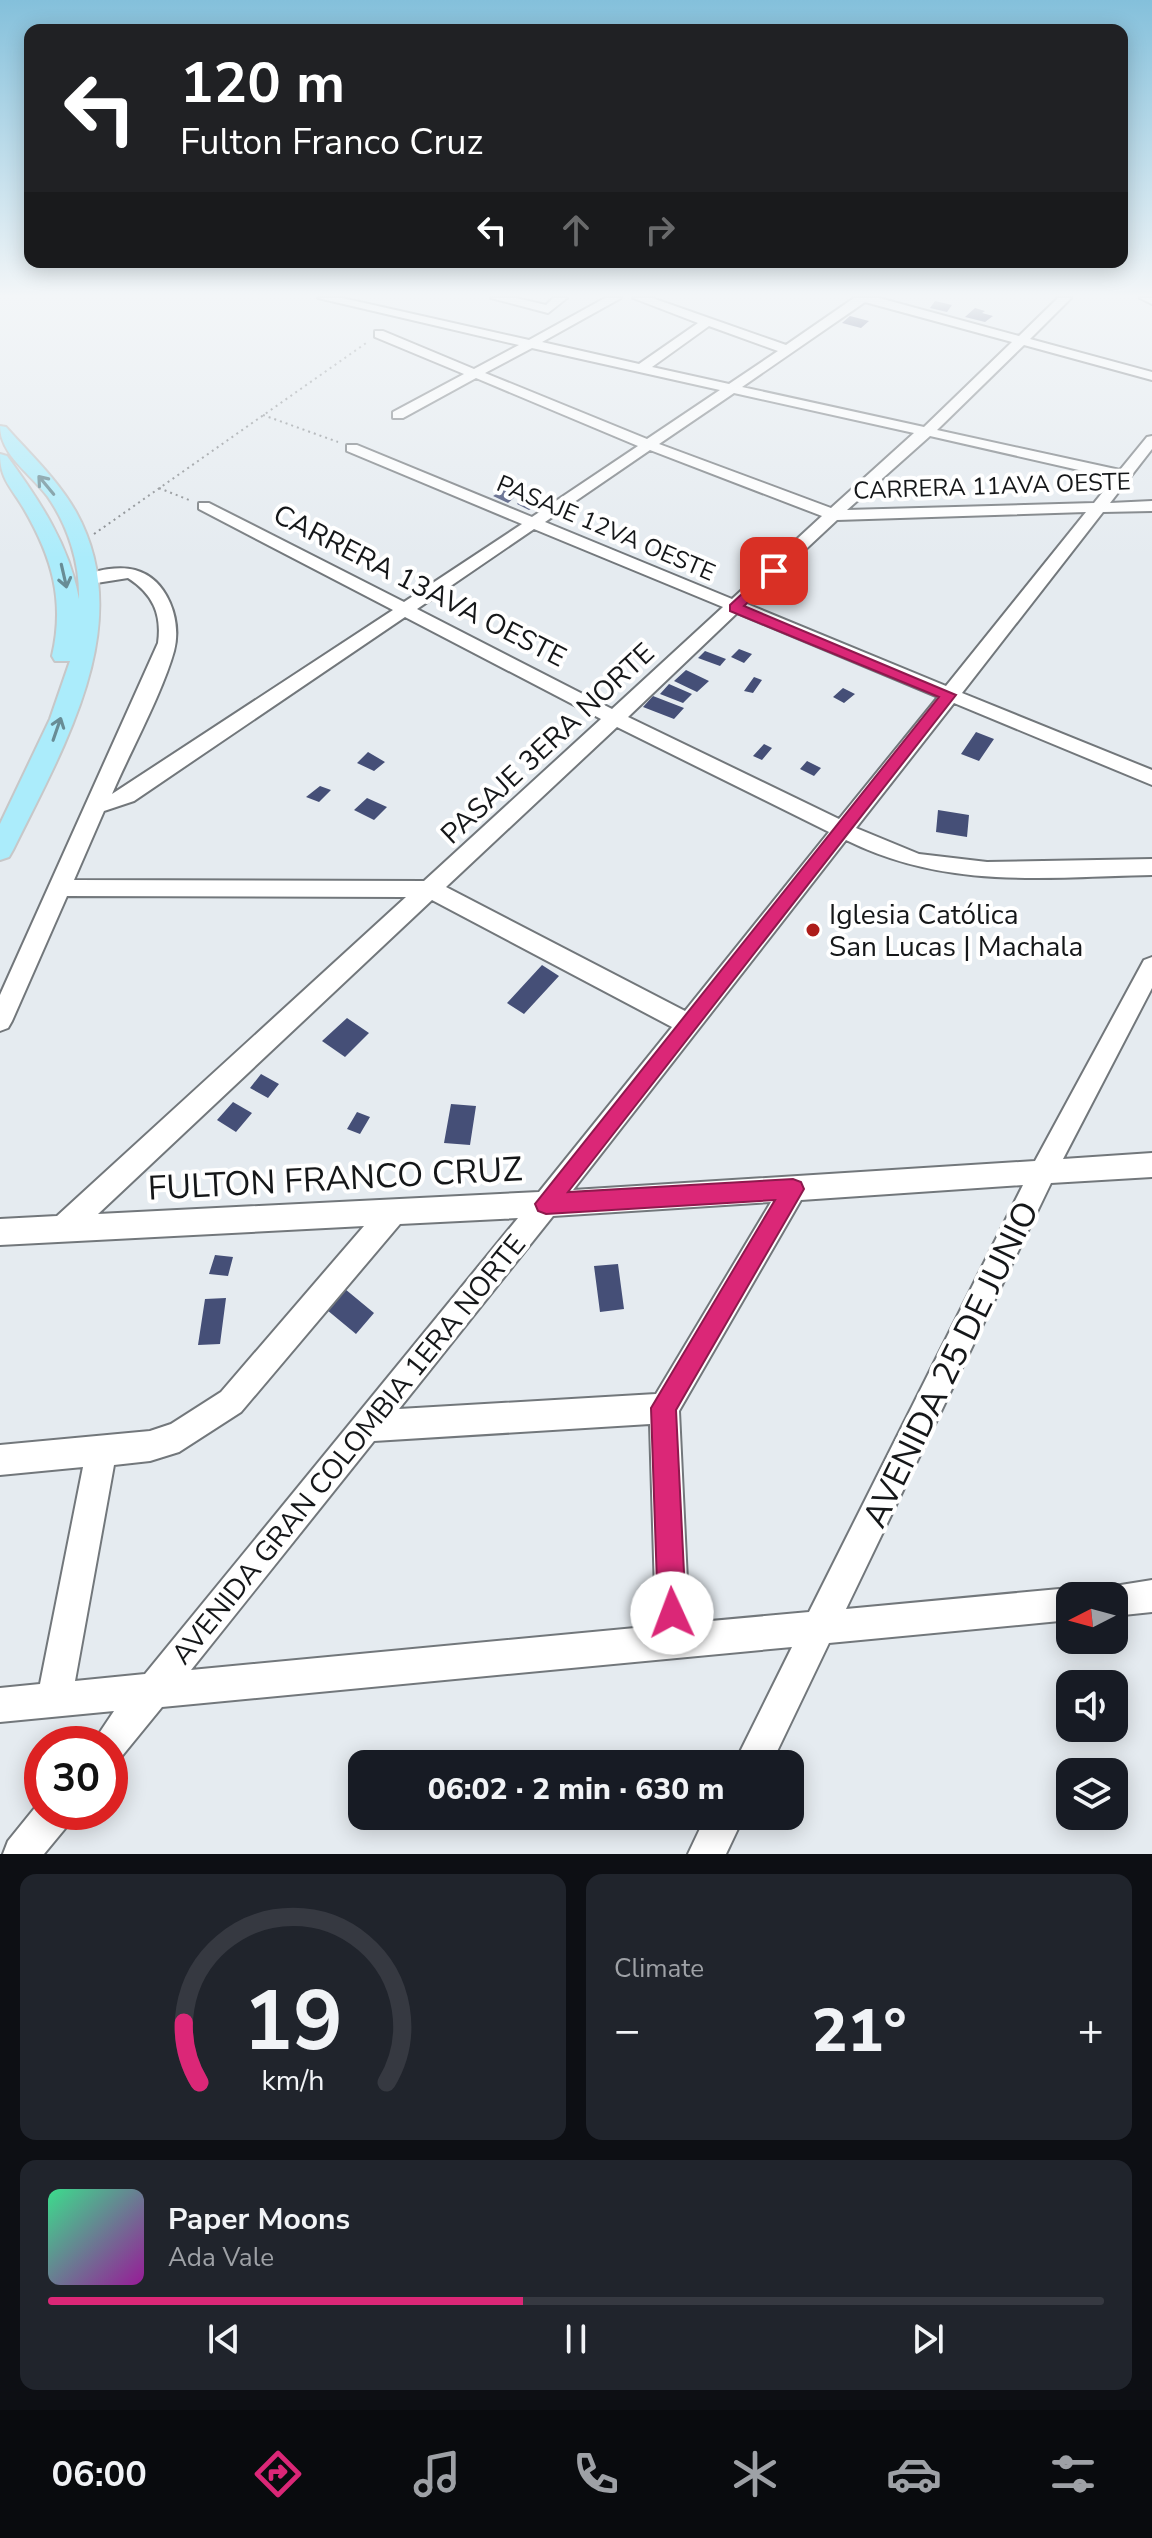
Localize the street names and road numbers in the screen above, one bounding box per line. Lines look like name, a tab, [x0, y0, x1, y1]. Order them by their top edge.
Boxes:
street label: CARRERA 11AVA OESTE	[853, 465, 1131, 507]
street label: PASAJE 12VA OESTE	[492, 468, 720, 588]
street label: CARRERA 13AVA OESTE	[267, 495, 572, 676]
street label: PASAJE 3ERA NORTE	[433, 635, 663, 853]
street label: FULTON FRANCO CRUZ	[147, 1146, 523, 1212]
street label: AVENIDA 25 DE JUNIO	[852, 1194, 1050, 1535]
street label: AVENIDA GRAN COLOMBIA 1ERA NORTE	[163, 1227, 534, 1673]

